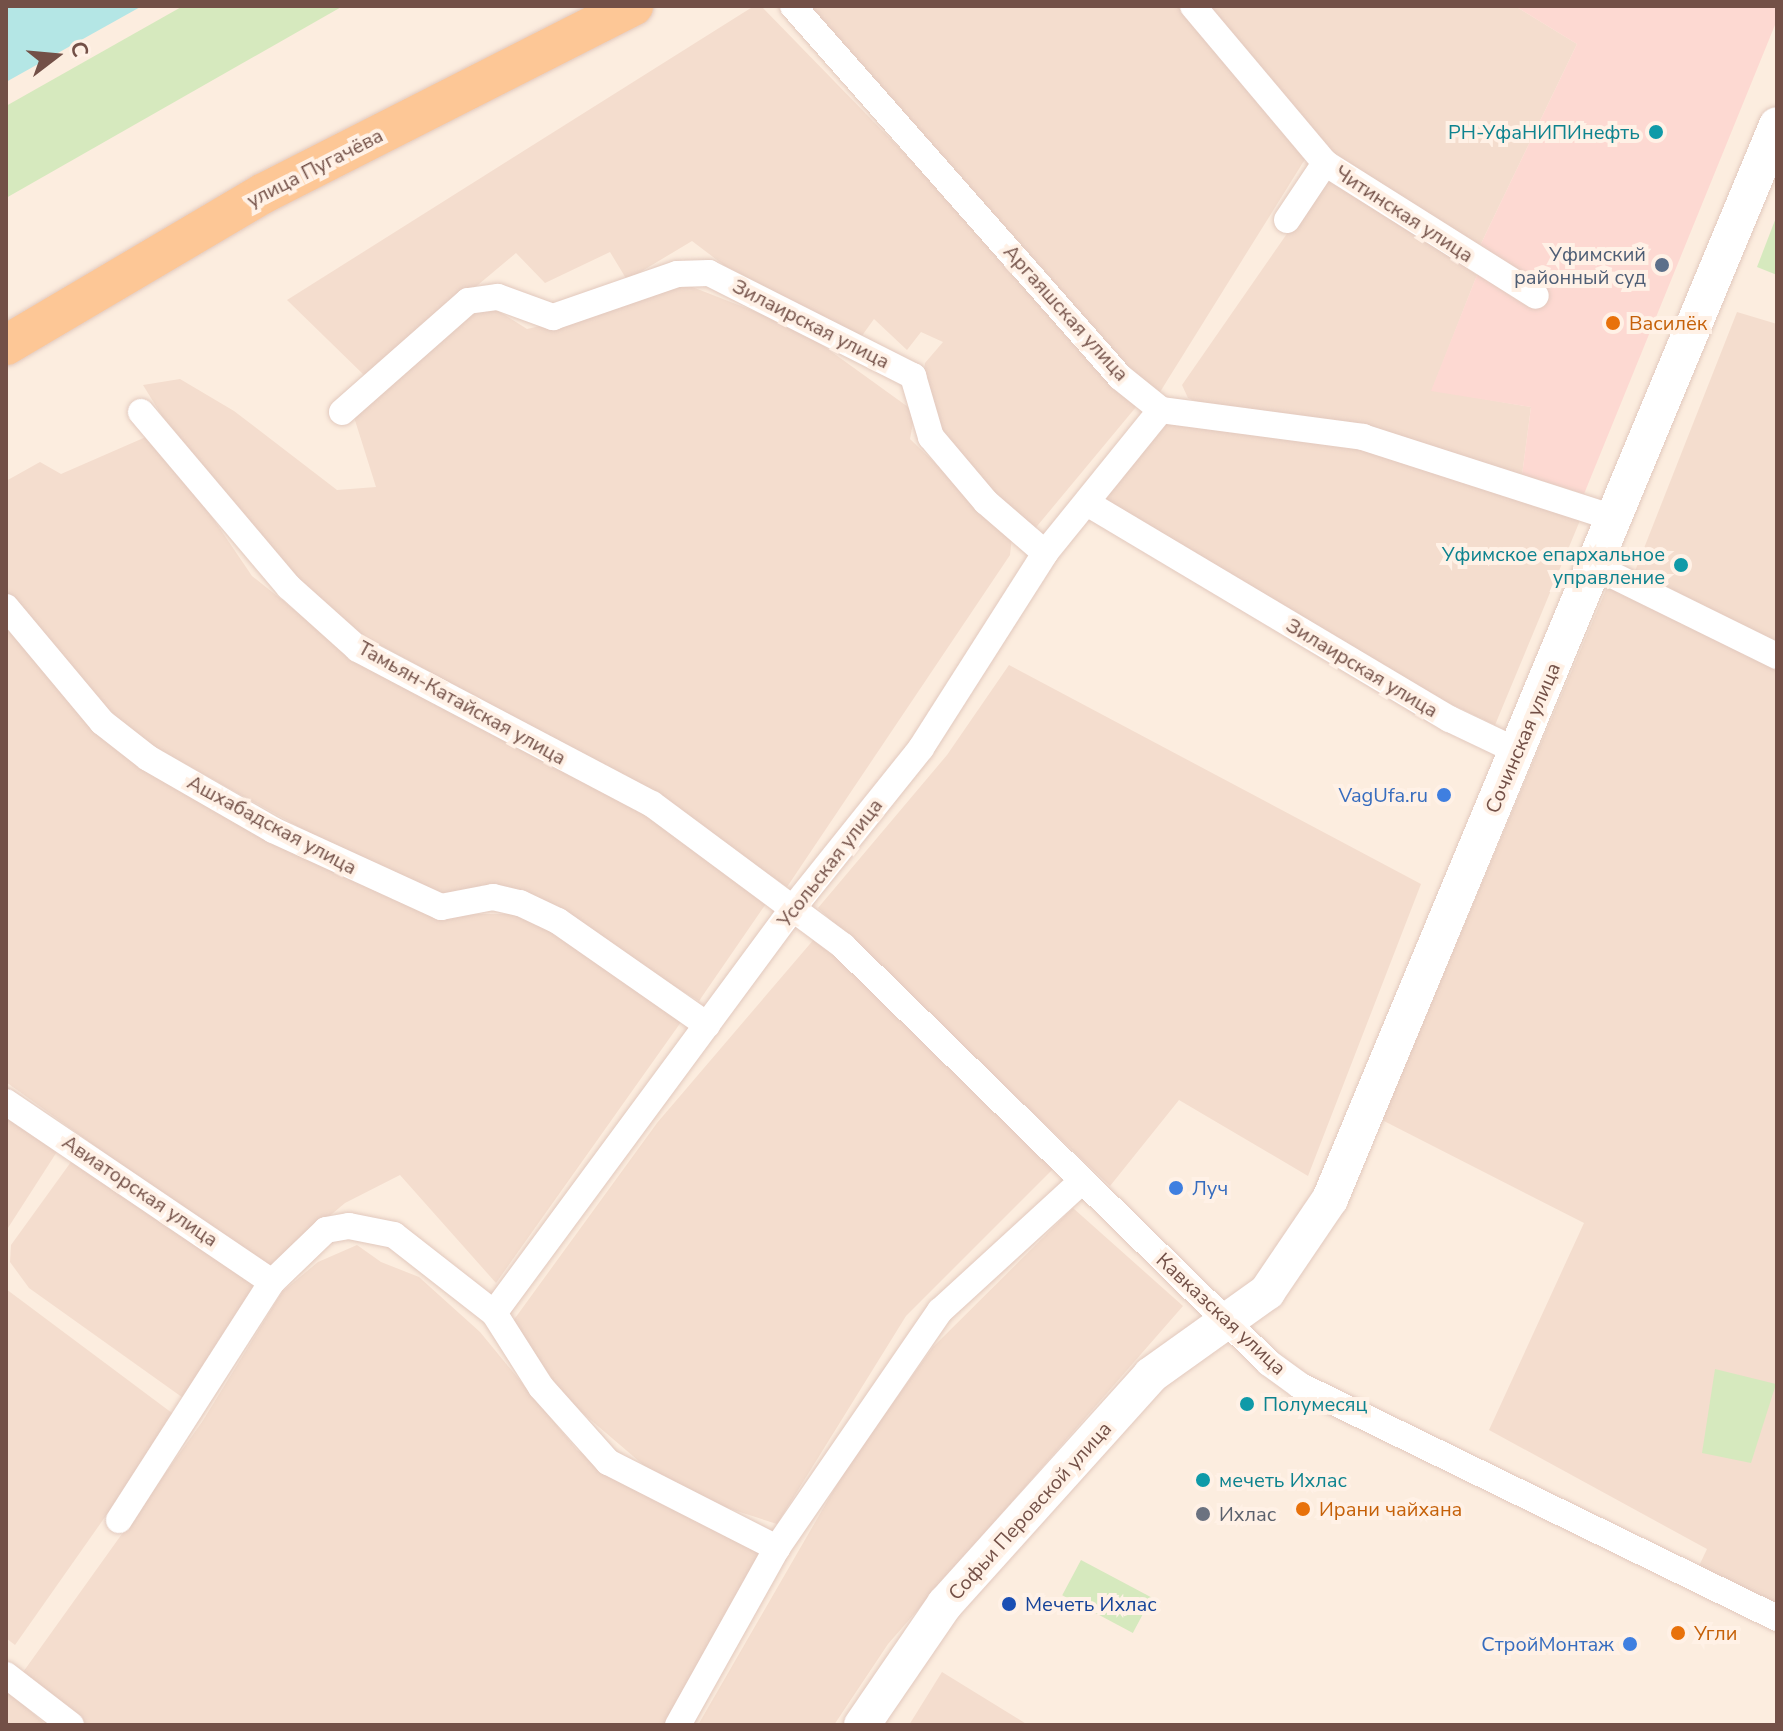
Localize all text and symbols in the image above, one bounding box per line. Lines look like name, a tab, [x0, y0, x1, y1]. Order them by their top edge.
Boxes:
north arrow	[16, 16, 96, 96]
text: С	[63, 38, 96, 61]
place label: РН-УфаНИПИнефть	[1448, 120, 1640, 144]
street label: улица Пугачёва	[243, 123, 387, 213]
marker: РН-УфаНИПИнефть	[1647, 123, 1665, 141]
street label: Читинская улица	[1330, 160, 1478, 268]
street label: Аргаяшская улица	[998, 240, 1134, 386]
place label: Уфимский районный суд	[1514, 242, 1646, 289]
marker: Уфимский районный суд	[1653, 256, 1671, 274]
street label: Зилаирская улица	[729, 274, 893, 374]
place label: Василёк	[1629, 311, 1707, 335]
marker: Василёк	[1604, 314, 1622, 332]
place label: Уфимское епархальное управление	[1442, 542, 1665, 589]
marker: Уфимское епархальное управление	[1672, 556, 1690, 574]
street label: Зилаирская улица	[1282, 613, 1442, 723]
street label: Тамьян-Катайская улица	[354, 636, 570, 770]
street label: Сочинская улица	[1480, 659, 1566, 817]
street label: Ашхабадская улица	[183, 770, 361, 880]
place label: VagUfa.ru	[1338, 783, 1428, 807]
marker: VagUfa.ru	[1435, 786, 1453, 804]
street label: Усольская улица	[772, 794, 888, 932]
street label: Авиаторская улица	[58, 1130, 222, 1252]
place label: Луч	[1192, 1176, 1228, 1200]
marker: Луч	[1167, 1179, 1185, 1197]
street label: Кавказская улица	[1151, 1248, 1291, 1380]
place label: Полумесяц	[1263, 1392, 1367, 1416]
marker: Полумесяц	[1238, 1395, 1256, 1413]
street label: Софьи Перовской улица	[943, 1417, 1117, 1605]
place label: мечеть Ихлас	[1219, 1468, 1347, 1492]
marker: мечеть Ихлас	[1194, 1471, 1212, 1489]
place label: Ирани чайхана	[1319, 1497, 1462, 1521]
marker: Ирани чайхана	[1294, 1500, 1312, 1518]
place label: Ихлас	[1219, 1502, 1276, 1526]
marker: Ихлас	[1194, 1505, 1212, 1523]
place label: Мечеть Ихлас	[1025, 1592, 1157, 1616]
marker: Мечеть Ихлас	[1000, 1595, 1018, 1613]
place label: Угли	[1694, 1621, 1737, 1645]
marker: Угли	[1669, 1624, 1687, 1642]
place label: СтройМонтаж	[1481, 1632, 1614, 1656]
marker: СтройМонтаж	[1621, 1635, 1639, 1653]

